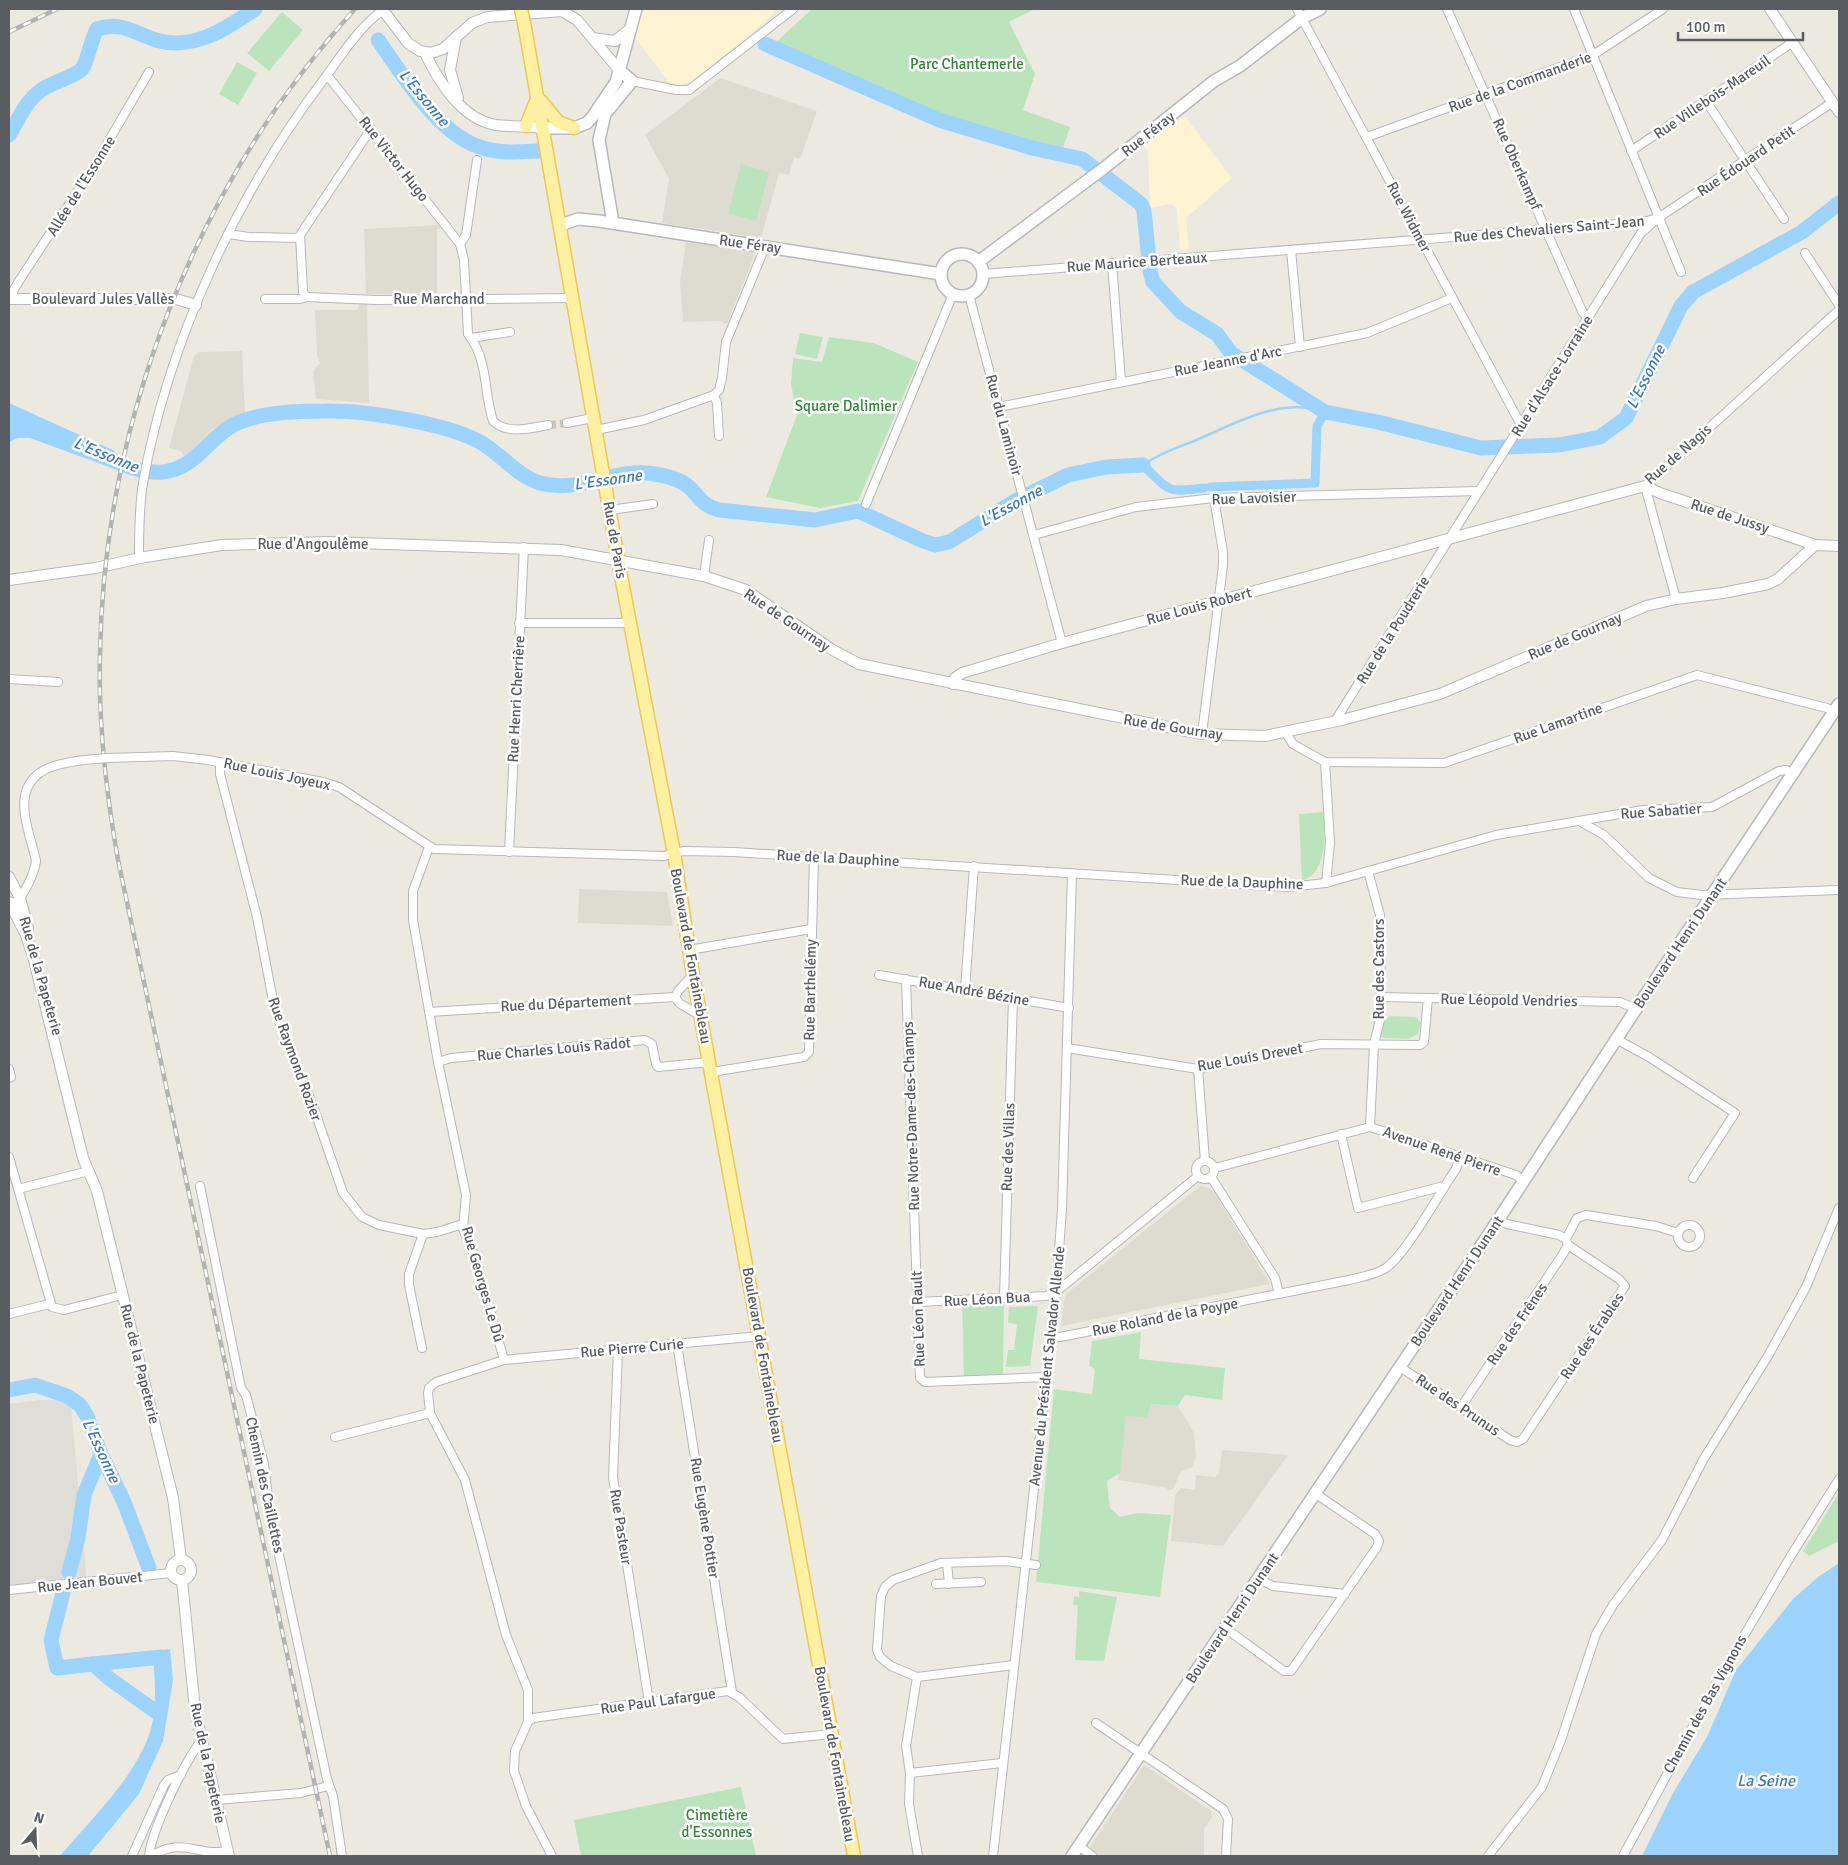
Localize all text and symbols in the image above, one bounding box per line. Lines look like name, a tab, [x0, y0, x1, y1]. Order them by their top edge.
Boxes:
scale bar	[1678, 10, 1803, 42]
text: 100 m	[1686, 18, 1726, 36]
street label: Rue de la Commanderie	[1446, 48, 1594, 116]
street label: Rue Villebois-Mareuil	[1650, 51, 1774, 143]
park label: Parc Chantemerle	[910, 55, 1024, 73]
water label: L'Essonne	[394, 65, 454, 131]
street label: Rue Féray	[1118, 108, 1178, 160]
street label: Rue Victor Hugo	[355, 113, 433, 205]
street label: Rue Oberkampf	[1489, 115, 1546, 214]
street label: Rue Édouard Petit	[1693, 121, 1798, 200]
street label: Allée de l'Essonne	[43, 133, 119, 239]
street label: Rue Widmer	[1383, 179, 1435, 256]
street label: Rue des Chevaliers Saint-Jean	[1453, 212, 1645, 246]
street label: Rue Féray	[718, 231, 782, 257]
street label: Rue Maurice Berteaux	[1066, 248, 1208, 276]
street label: Boulevard Jules Vallès	[32, 290, 175, 308]
street label: Rue Marchand	[393, 290, 485, 308]
street label: Rue d'Alsace-Lorraine	[1507, 312, 1597, 440]
water label: L'Essonne	[1622, 341, 1670, 412]
street label: Rue Jeanne d'Arc	[1173, 342, 1283, 380]
street label: Rue du Laminoir	[982, 372, 1026, 478]
park label: Square Dalimier	[795, 397, 898, 415]
street label: Rue de Nagis	[1641, 420, 1715, 488]
water label: L'Essonne	[71, 433, 142, 477]
water label: L'Essonne	[573, 465, 644, 495]
water label: L'Essonne	[976, 480, 1047, 531]
street label: Rue Lavoisier	[1211, 488, 1297, 508]
street label: Rue de Jussy	[1688, 495, 1772, 537]
street label: Rue de Paris	[599, 500, 631, 581]
street label: Rue d'Angoulême	[257, 535, 369, 553]
street label: Rue de la Poudrerie	[1353, 573, 1433, 687]
street label: Rue Louis Robert	[1144, 583, 1254, 629]
street label: Rue de Gournay	[740, 585, 834, 655]
street label: Rue de Gournay	[1525, 608, 1625, 664]
street label: Rue Henri Cherrière	[504, 635, 528, 763]
street label: Rue Lamartine	[1511, 699, 1605, 747]
street label: Rue de Gournay	[1122, 710, 1224, 744]
street label: Rue Louis Joyeux	[222, 754, 332, 794]
street label: Rue Sabatier	[1620, 799, 1703, 823]
street label: Rue de la Dauphine	[776, 846, 900, 870]
street label: Boulevard de Fontainebleau	[667, 867, 715, 1045]
street label: Rue de la Dauphine	[1180, 871, 1304, 893]
street label: Boulevard Henri Dunant	[1630, 874, 1730, 1012]
street label: Rue de la Papeterie	[15, 914, 67, 1038]
street label: Rue des Castors	[1370, 918, 1388, 1020]
street label: Rue Barthelémy	[800, 939, 820, 1041]
street label: Rue André Bézine	[917, 972, 1031, 1010]
street label: Rue Léopold Vendries	[1440, 990, 1578, 1010]
street label: Rue du Département	[500, 991, 632, 1015]
street label: Rue Raymond Rozier	[264, 995, 326, 1124]
street label: Rue Notre-Dame-des-Champs	[899, 1021, 923, 1211]
street label: Rue Charles Louis Radot	[476, 1033, 632, 1065]
street label: Rue Louis Drevet	[1196, 1039, 1304, 1075]
street label: Rue des Villas	[997, 1102, 1019, 1192]
street label: Avenue René Pierre	[1381, 1122, 1503, 1180]
street label: Boulevard Henri Dunant	[1407, 1212, 1507, 1350]
street label: Rue Georges Le Dû	[458, 1224, 508, 1344]
street label: Avenue du Président Salvador Allende	[1025, 1245, 1069, 1487]
street label: Boulevard de Fontainebleau	[739, 1266, 787, 1444]
street label: Rue Léon Rault	[907, 1271, 929, 1367]
street label: Rue des Frênes	[1483, 1279, 1551, 1369]
street label: Rue Léon Bua	[943, 1288, 1031, 1310]
street label: Rue des Érables	[1556, 1288, 1628, 1383]
street label: Rue Roland de la Poype	[1091, 1294, 1239, 1340]
street label: Rue de la Papeterie	[116, 1302, 164, 1426]
street label: Rue Pierre Curie	[579, 1335, 685, 1361]
street label: Rue des Prunus	[1412, 1370, 1504, 1440]
street label: Chemin des Caillettes	[242, 1415, 288, 1555]
water label: L'Essonne	[77, 1416, 125, 1487]
street label: Rue Eugène Pottier	[687, 1456, 724, 1580]
street label: Rue Pasteur	[606, 1488, 636, 1567]
street label: Boulevard Henri Dunant	[1182, 1549, 1282, 1687]
street label: Rue Jean Bouvet	[37, 1568, 143, 1596]
street label: Chemin des Bas Vignons	[1659, 1631, 1751, 1776]
street label: Boulevard de Fontainebleau	[811, 1665, 859, 1843]
street label: Rue Paul Lafargue	[599, 1684, 717, 1718]
street label: Rue de la Papeterie	[186, 1701, 230, 1825]
water label: La Seine	[1737, 1771, 1796, 1791]
north arrow	[10, 1805, 60, 1855]
park label: Cimetière d'Essonnes	[682, 1806, 753, 1841]
text: N	[32, 1809, 46, 1828]

